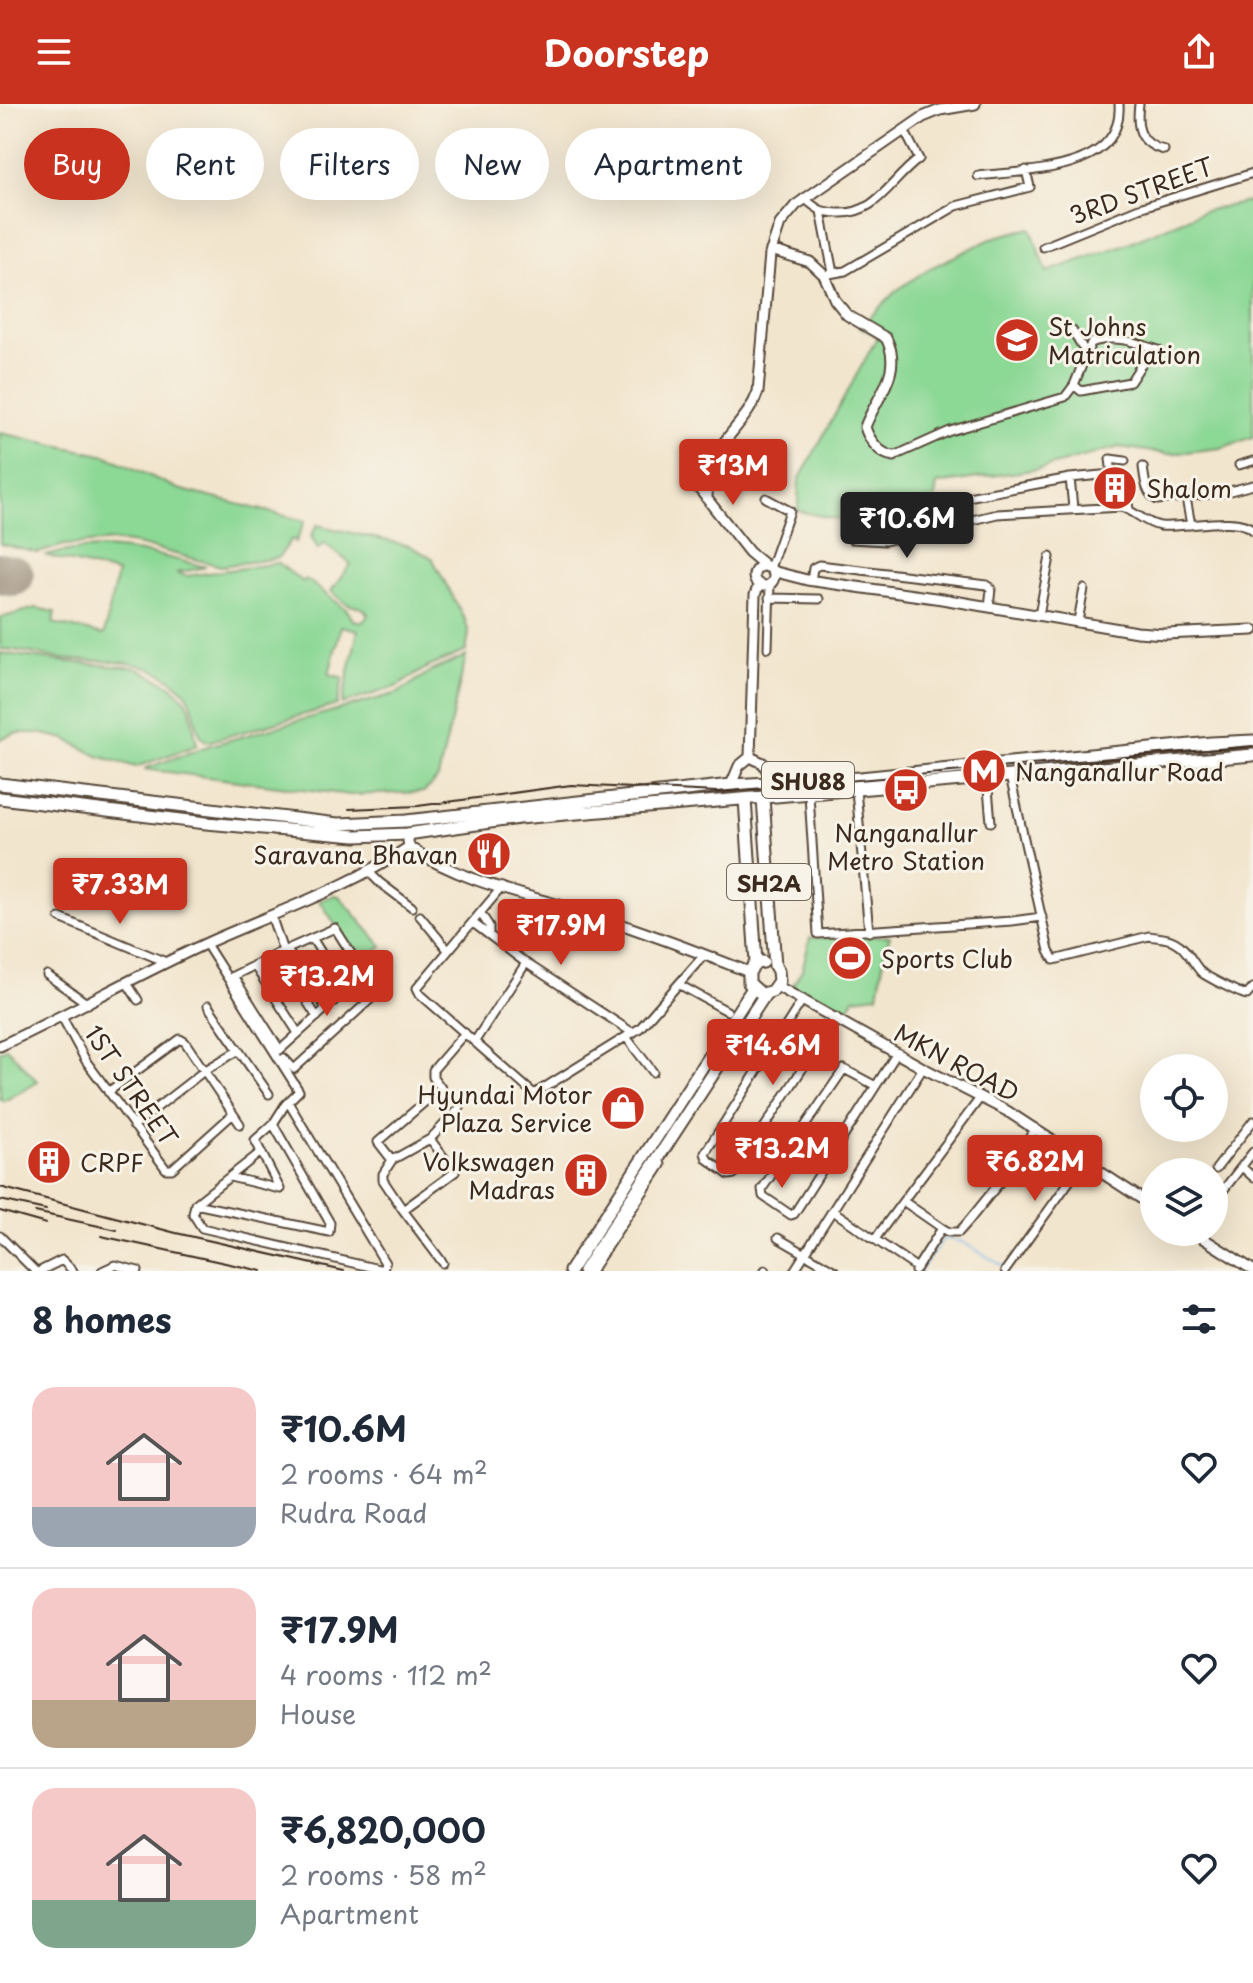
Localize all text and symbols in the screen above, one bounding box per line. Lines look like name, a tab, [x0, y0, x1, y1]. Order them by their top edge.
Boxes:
text: Doorstep	[544, 25, 709, 79]
icon: menu	[32, 30, 76, 74]
icon: share	[1177, 30, 1221, 74]
chip: Buy	[24, 128, 130, 200]
chip: Rent	[146, 128, 264, 200]
chip: Filters	[280, 128, 419, 200]
chip: New	[435, 128, 549, 200]
chip: Apartment	[565, 128, 771, 200]
street label: 3RD STREET	[1064, 147, 1218, 233]
place label: St Johns Matriculation	[1048, 308, 1201, 372]
school or university icon: St Johns Matriculation	[993, 316, 1041, 364]
pin: ₹13M	[686, 439, 780, 507]
text: ₹13M	[697, 445, 769, 484]
building icon: Shalom	[1091, 464, 1139, 512]
place label: Shalom	[1146, 470, 1232, 506]
pin: ₹10.6M	[842, 492, 972, 560]
text: ₹10.6M	[859, 498, 955, 537]
metro station icon: Nanganallur Road	[960, 747, 1008, 795]
place label: Nanganallur Road	[1015, 753, 1224, 789]
road number: SHU88	[762, 762, 854, 798]
bus stop icon: Nanganallur Metro Station	[882, 766, 930, 814]
place label: Nanganallur Metro Station	[827, 814, 985, 878]
restaurant icon: Saravana Bhavan	[465, 830, 513, 878]
place label: Saravana Bhavan	[253, 836, 458, 872]
pin: ₹7.33M	[55, 858, 185, 926]
text: ₹7.33M	[71, 864, 169, 903]
road number: SH2A	[727, 864, 811, 900]
pin: ₹17.9M	[496, 899, 626, 967]
text: ₹17.9M	[516, 905, 606, 944]
sports icon: Sports Club	[826, 934, 874, 982]
place label: Sports Club	[881, 940, 1013, 976]
pin: ₹13.2M	[262, 950, 392, 1018]
text: ₹13.2M	[279, 956, 375, 995]
street label: MKN ROAD	[888, 1014, 1026, 1110]
street label: 1ST STREET	[77, 1017, 187, 1153]
pin: ₹14.6M	[708, 1019, 838, 1087]
text: ₹14.6M	[725, 1025, 821, 1064]
map controls	[1140, 1054, 1228, 1246]
button: locate	[1140, 1054, 1228, 1142]
place label: Hyundai Motor Plaza Service	[417, 1076, 593, 1140]
shop icon: Hyundai Motor Plaza Service	[599, 1084, 647, 1132]
pin: ₹13.2M	[717, 1122, 847, 1190]
text: ₹13.2M	[734, 1128, 830, 1167]
pin: ₹6.82M	[970, 1135, 1100, 1203]
building icon: CRPF	[25, 1138, 73, 1186]
text: ₹6.82M	[985, 1141, 1085, 1180]
place label: Volkswagen Madras	[423, 1143, 555, 1207]
place label: CRPF	[80, 1144, 144, 1180]
building icon: Volkswagen Madras	[562, 1151, 610, 1199]
button: layers	[1140, 1158, 1228, 1246]
text: 8 homes	[32, 1293, 172, 1345]
icon: filters	[1177, 1297, 1221, 1341]
text: ₹10.6M	[280, 1402, 407, 1454]
icon: home	[96, 1419, 192, 1515]
icon: heart	[1177, 1445, 1221, 1489]
text: 2 rooms · 64 m²	[280, 1454, 488, 1493]
text: Rudra Road	[280, 1493, 427, 1532]
text: ₹17.9M	[280, 1603, 399, 1655]
icon: home	[96, 1620, 192, 1716]
icon: heart	[1177, 1646, 1221, 1690]
text: 4 rooms · 112 m²	[280, 1655, 492, 1694]
text: House	[280, 1694, 356, 1733]
text: ₹6,820,000	[280, 1803, 486, 1855]
icon: home	[96, 1820, 192, 1916]
icon: heart	[1177, 1846, 1221, 1890]
text: 2 rooms · 58 m²	[280, 1855, 487, 1894]
text: Apartment	[280, 1894, 419, 1933]

